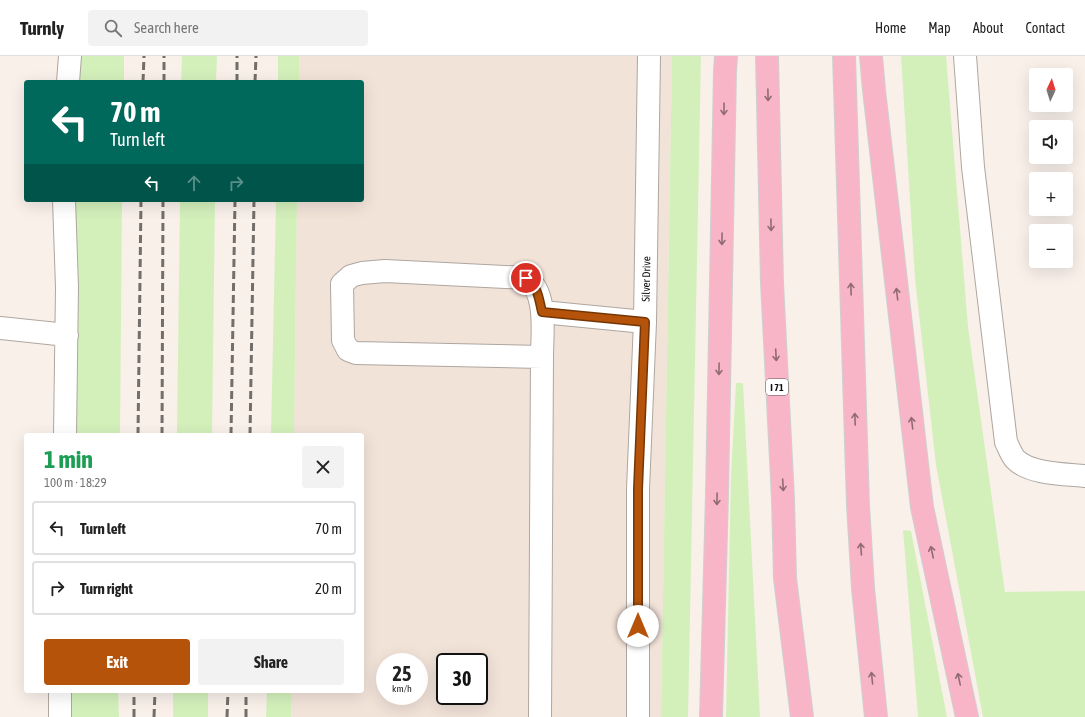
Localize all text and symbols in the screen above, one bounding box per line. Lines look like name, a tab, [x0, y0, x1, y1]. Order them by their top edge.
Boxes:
search box	[88, 10, 368, 46]
text: Turnly	[20, 17, 64, 39]
icon: search	[102, 17, 124, 39]
text: Search here	[134, 19, 199, 36]
text: Home	[875, 20, 906, 36]
text: Map	[928, 20, 951, 36]
text: About	[973, 20, 1004, 36]
text: Contact	[1026, 20, 1065, 36]
north arrow	[1029, 68, 1073, 112]
map controls	[1029, 68, 1073, 268]
one-way arrow	[764, 88, 772, 101]
icon: left	[44, 96, 96, 148]
text: 70 m	[110, 96, 160, 128]
one-way arrow	[720, 102, 728, 115]
button: sound	[1029, 120, 1073, 164]
text: Turn left	[110, 129, 165, 150]
icon: left	[141, 172, 163, 194]
icon: ahead	[183, 172, 205, 194]
icon: right	[225, 172, 247, 194]
button: +	[1029, 172, 1073, 216]
one-way arrow	[767, 218, 774, 231]
button: −	[1029, 224, 1073, 268]
one-way arrow	[718, 232, 725, 245]
street label: Silver Drive	[640, 256, 652, 302]
pin	[509, 261, 543, 295]
icon: arrive	[515, 267, 537, 289]
one-way arrow	[847, 283, 854, 296]
one-way arrow	[894, 288, 901, 301]
one-way arrow	[772, 348, 779, 361]
one-way arrow	[715, 362, 723, 375]
road number: I 71	[766, 379, 788, 395]
one-way arrow	[851, 413, 859, 426]
one-way arrow	[909, 417, 916, 430]
text: 1 min	[44, 446, 93, 473]
button: close	[302, 446, 344, 488]
text: 100 m · 18:29	[44, 475, 107, 490]
one-way arrow	[779, 478, 786, 491]
one-way arrow	[713, 492, 721, 505]
icon: left	[46, 517, 68, 539]
text: Turn left	[80, 520, 126, 537]
text: 70 m	[315, 520, 342, 537]
one-way arrow	[857, 543, 864, 556]
one-way arrow	[927, 546, 935, 559]
icon: right	[46, 577, 68, 599]
text: Turn right	[80, 580, 133, 597]
text: 20 m	[315, 580, 342, 597]
position arrow	[617, 605, 659, 647]
button: Exit	[44, 639, 190, 685]
button: Share	[198, 639, 344, 685]
speed limit sign: 30	[436, 653, 488, 705]
text: 25	[393, 662, 411, 685]
one-way arrow	[868, 672, 876, 685]
one-way arrow	[954, 673, 962, 686]
text: km/h	[392, 683, 412, 694]

